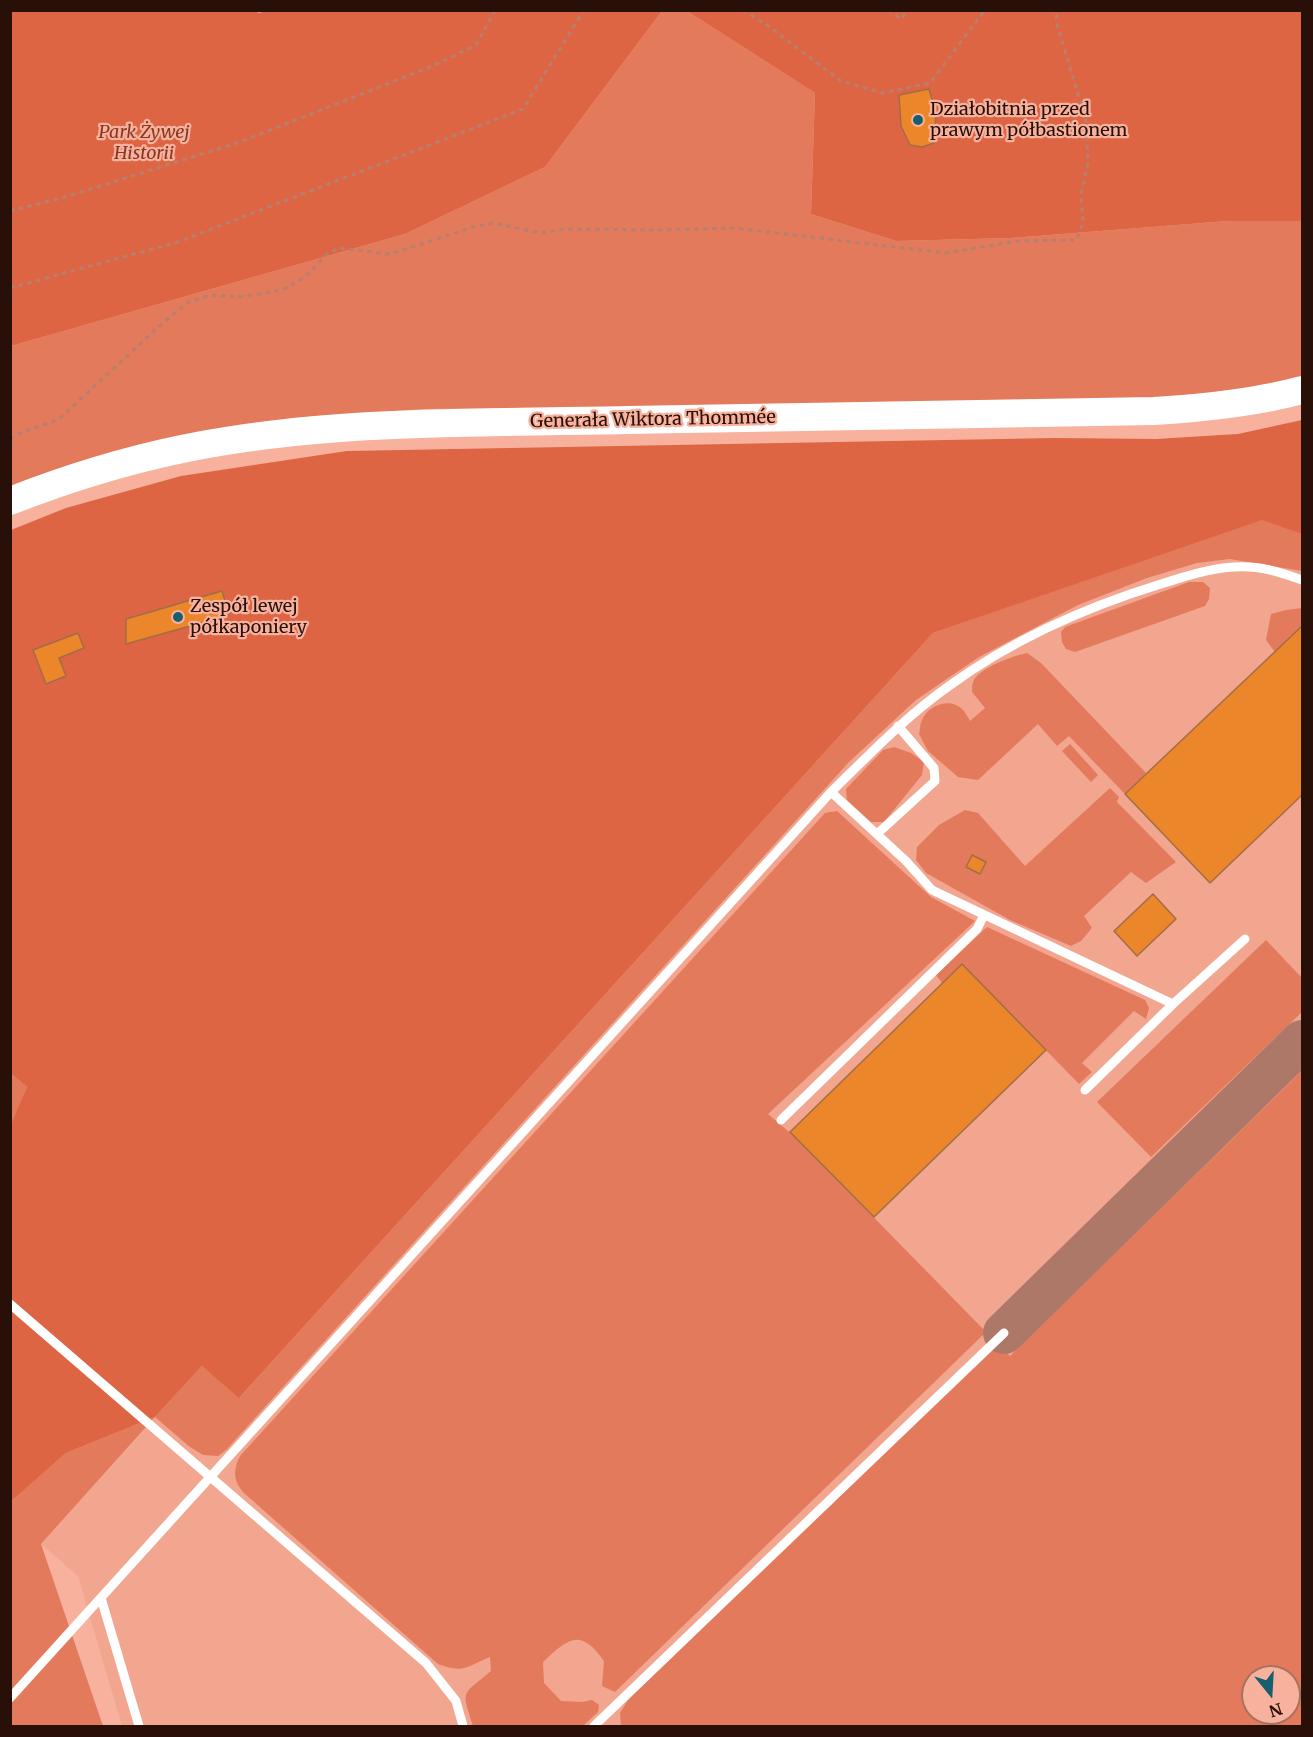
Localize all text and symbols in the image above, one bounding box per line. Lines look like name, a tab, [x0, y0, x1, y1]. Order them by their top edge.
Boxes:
place label: Działobitnia przed prawym półbastionem	[930, 99, 1127, 142]
marker: Działobitnia przed prawym półbastionem	[911, 113, 925, 127]
park label: Park Żywej Historii	[98, 122, 190, 164]
street label: Generała Wiktora Thommée	[530, 407, 776, 433]
place label: Zespół lewej półkaponiery	[190, 596, 307, 638]
marker: Zespół lewej półkaponiery	[171, 610, 185, 624]
north arrow	[1241, 1665, 1301, 1725]
text: N	[1267, 1699, 1285, 1722]

